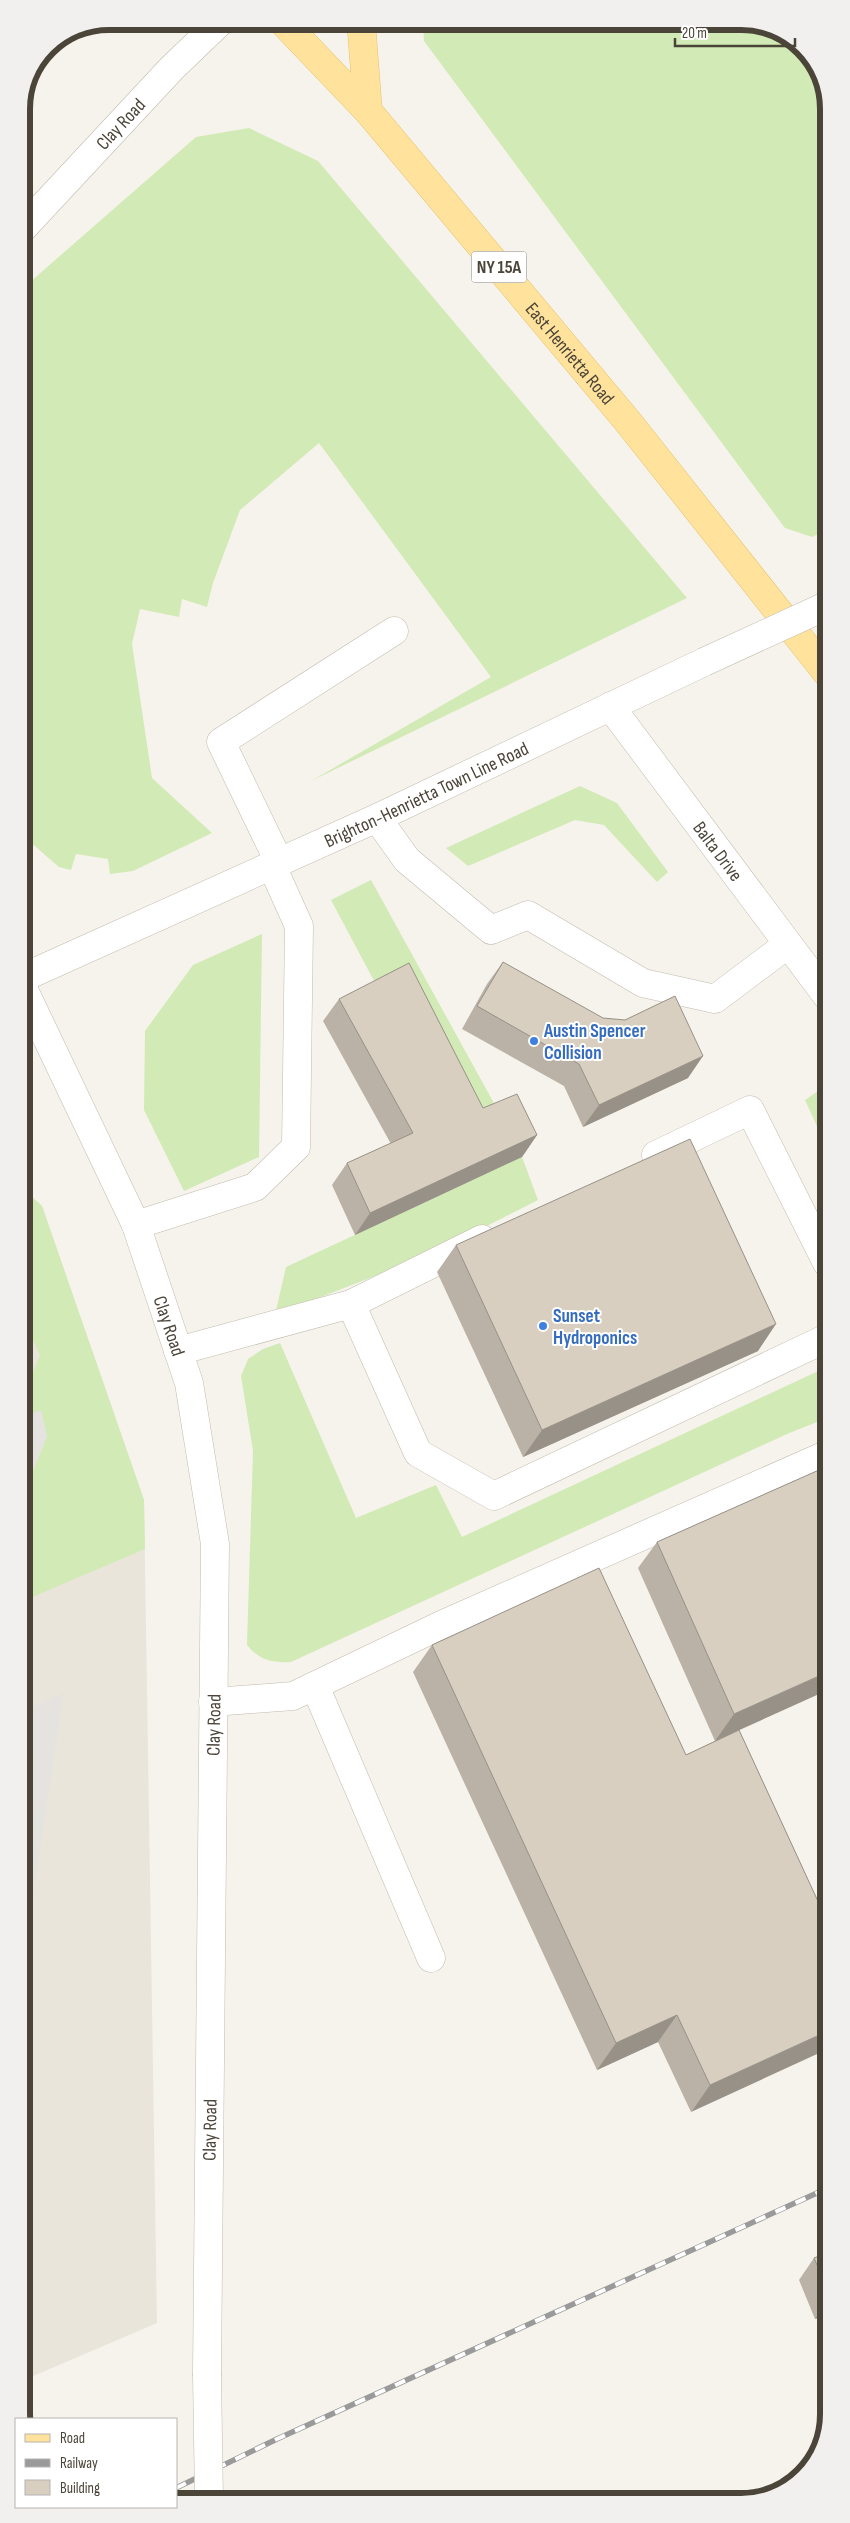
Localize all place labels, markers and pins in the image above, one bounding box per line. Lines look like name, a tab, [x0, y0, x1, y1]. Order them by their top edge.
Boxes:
place label: Austin Spencer Collision	[543, 1020, 646, 1065]
marker: Austin Spencer Collision	[528, 1035, 540, 1047]
place label: Sunset Hydroponics	[553, 1305, 637, 1350]
marker: Sunset Hydroponics	[537, 1320, 549, 1332]

